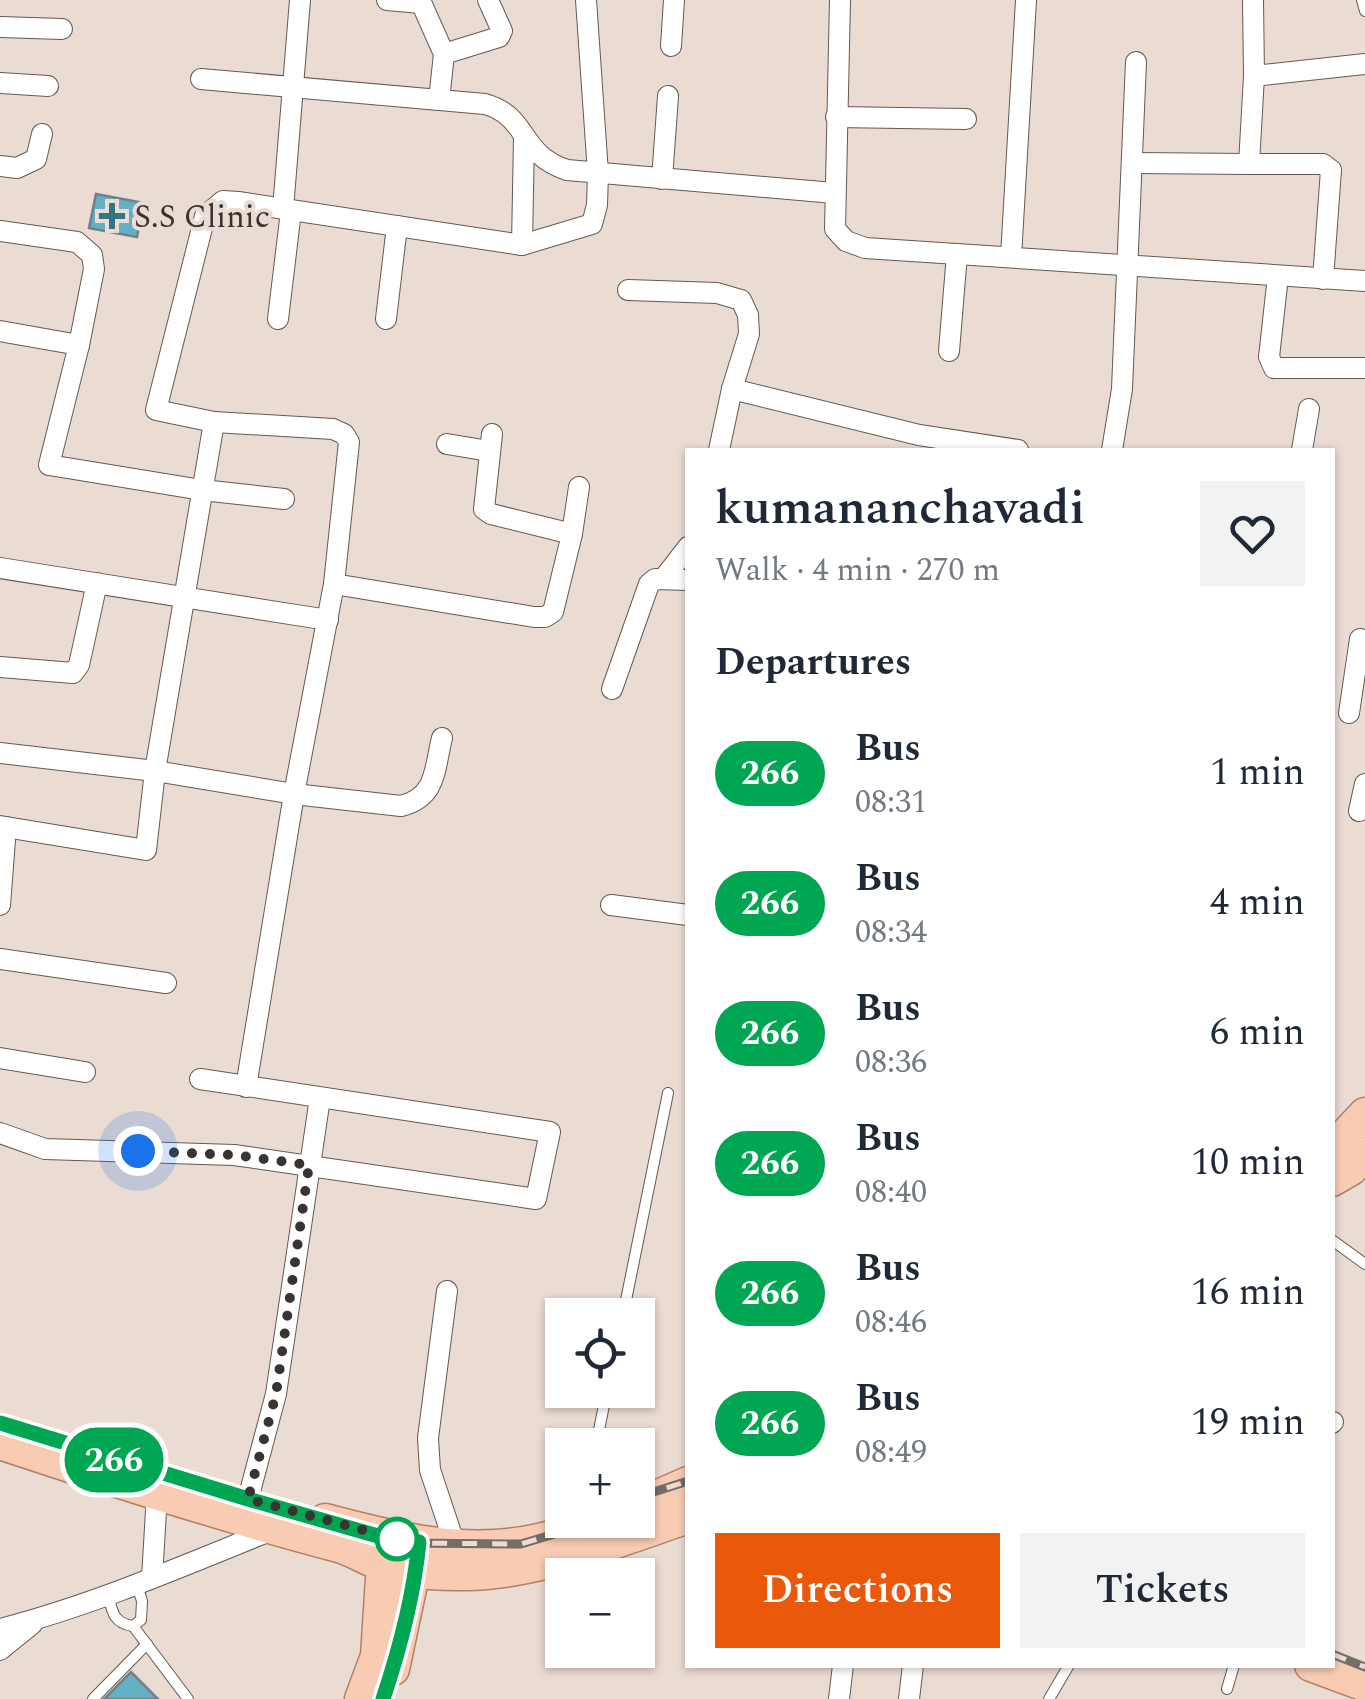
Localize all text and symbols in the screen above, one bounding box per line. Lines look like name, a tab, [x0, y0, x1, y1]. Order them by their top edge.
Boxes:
place label: S.S Clinic	[134, 193, 270, 242]
marker: S.S Clinic	[99, 203, 125, 229]
text: kumananchavadi	[715, 472, 1085, 545]
button: heart	[1200, 481, 1305, 586]
text: Walk · 4 min · 270 m	[715, 546, 1000, 595]
text: Departures	[715, 634, 911, 692]
text: Bus	[855, 720, 921, 778]
text: 1 min	[1210, 744, 1305, 802]
text: 266	[741, 747, 799, 800]
text: 08:31	[855, 778, 927, 827]
text: Bus	[855, 850, 921, 908]
text: 4 min	[1210, 874, 1305, 932]
text: 266	[741, 877, 799, 930]
text: 08:34	[855, 908, 927, 957]
text: Bus	[855, 980, 921, 1038]
text: 6 min	[1210, 1004, 1305, 1062]
text: 266	[741, 1007, 799, 1060]
text: 08:36	[855, 1038, 927, 1087]
text: Bus	[855, 1110, 921, 1168]
your location	[113, 1126, 163, 1176]
text: 10 min	[1191, 1134, 1305, 1192]
text: 266	[741, 1137, 799, 1190]
text: 08:40	[855, 1168, 927, 1217]
text: Bus	[855, 1240, 921, 1298]
text: 16 min	[1191, 1264, 1305, 1322]
text: 266	[741, 1267, 799, 1320]
map controls	[545, 1298, 655, 1668]
button: locate	[545, 1298, 655, 1408]
text: 08:46	[855, 1298, 927, 1347]
text: Bus	[855, 1370, 921, 1428]
text: 19 min	[1191, 1394, 1305, 1452]
text: 266	[741, 1397, 799, 1450]
line badge: 266	[56, 1428, 172, 1492]
button: +	[545, 1428, 655, 1538]
text: 08:49	[855, 1428, 927, 1477]
text: 266	[85, 1434, 143, 1487]
unlabelled marker	[376, 1518, 418, 1560]
button: Directions	[715, 1533, 1000, 1648]
button: Tickets	[1020, 1533, 1305, 1648]
button: −	[545, 1558, 655, 1668]

